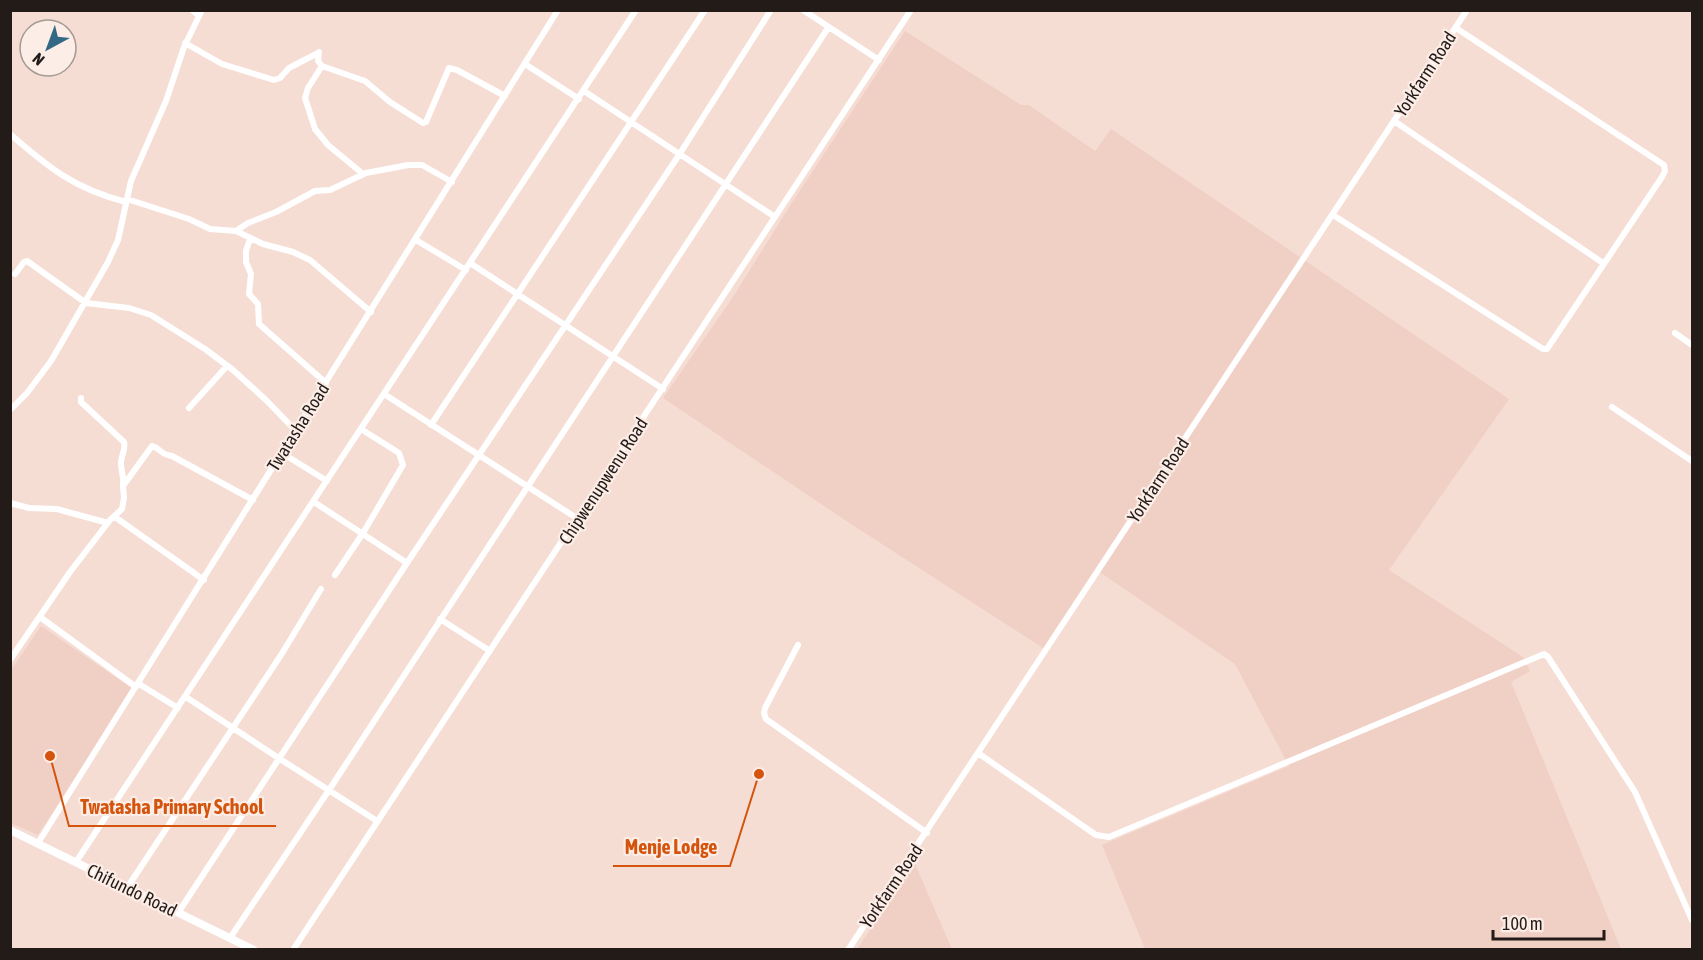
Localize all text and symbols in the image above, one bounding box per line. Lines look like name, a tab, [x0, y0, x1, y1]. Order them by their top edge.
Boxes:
north arrow	[18, 18, 78, 78]
street label: Yorkfarm Road	[1390, 28, 1460, 120]
text: N	[29, 49, 48, 69]
street label: Twatasha Road	[263, 379, 333, 475]
street label: Chipwenupwenu Road	[554, 414, 652, 548]
street label: Yorkfarm Road	[1123, 434, 1193, 526]
callout: Twatasha Primary School	[69, 788, 276, 826]
text: Twatasha Primary School	[80, 795, 264, 818]
callout: Menje Lodge	[613, 828, 730, 866]
text: Menje Lodge	[625, 835, 717, 858]
street label: Yorkfarm Road	[855, 840, 927, 932]
street label: Chifundo Road	[84, 859, 180, 921]
scale bar	[1493, 903, 1604, 941]
text: 100 m	[1502, 913, 1543, 934]

